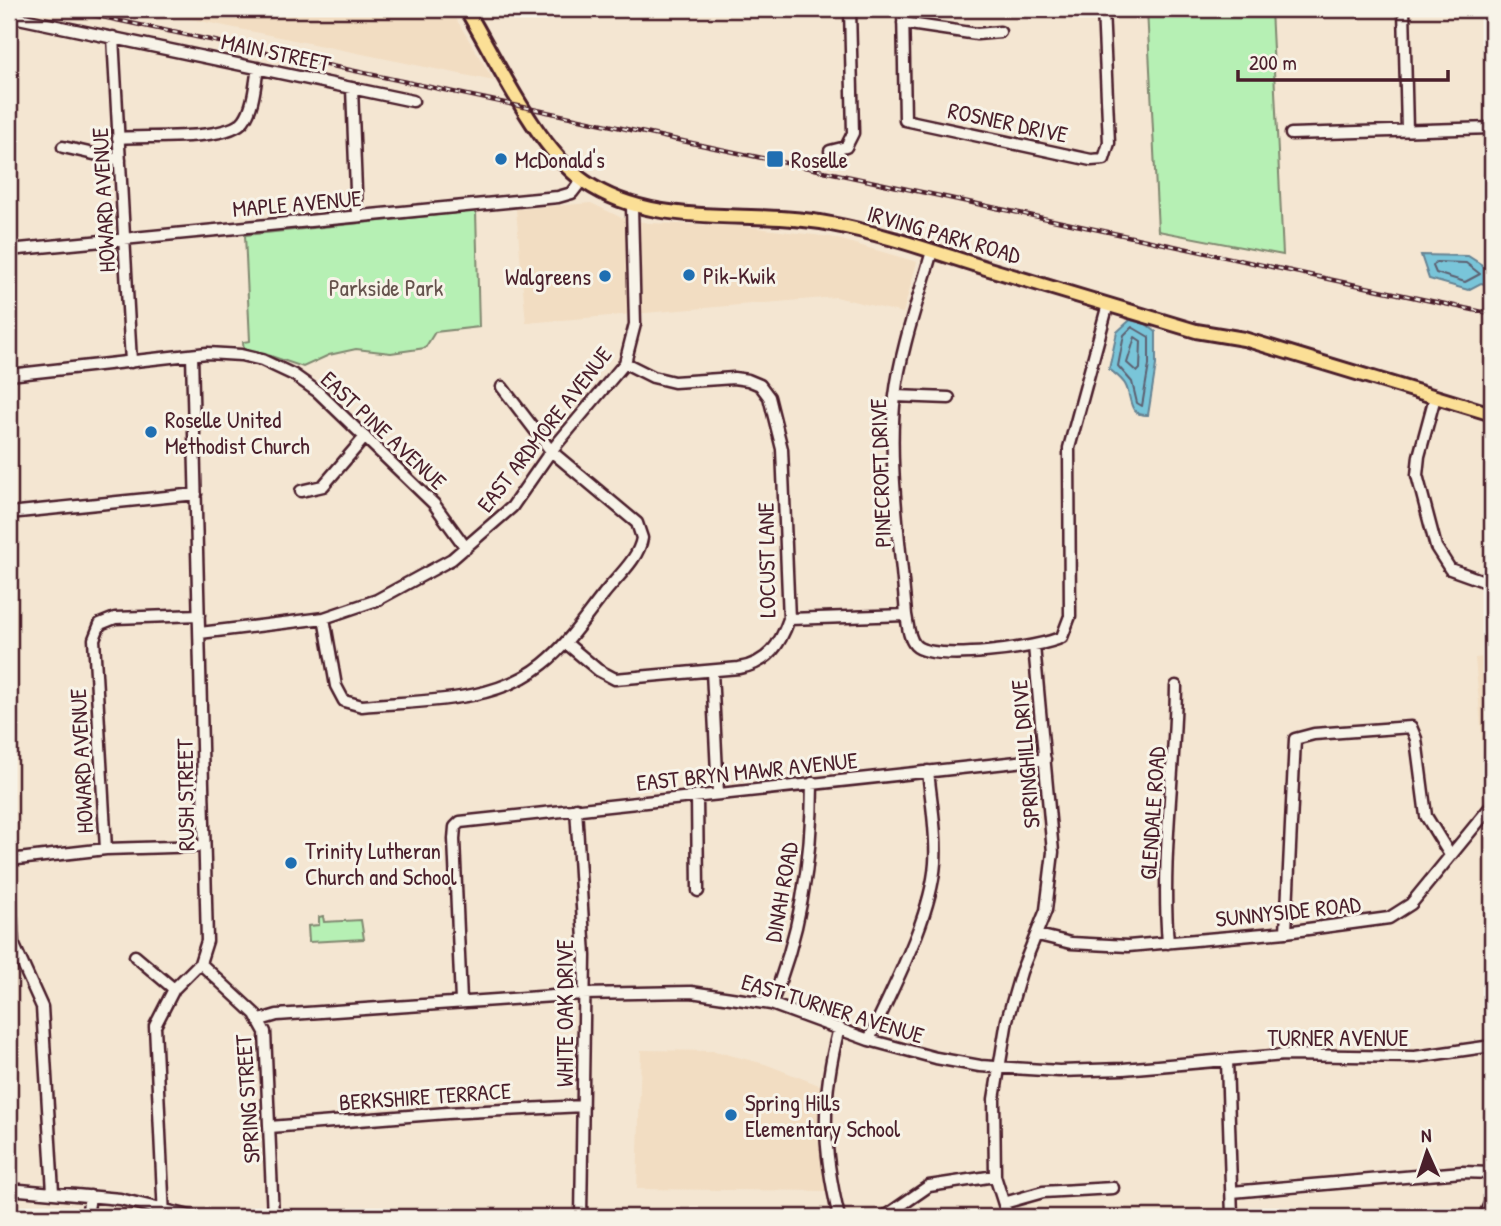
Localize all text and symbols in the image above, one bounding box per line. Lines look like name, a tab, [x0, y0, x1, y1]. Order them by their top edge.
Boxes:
street label: MAIN STREET	[219, 25, 334, 79]
scale bar	[1238, 38, 1448, 82]
text: 200 m	[1249, 48, 1297, 77]
street label: ROSNER DRIVE	[945, 94, 1071, 150]
street label: HOWARD AVENUE	[84, 127, 122, 273]
place label: McDonald's	[515, 144, 605, 175]
place label: Roselle	[791, 144, 848, 175]
marker: Roselle	[765, 149, 785, 169]
marker: McDonald's	[493, 151, 509, 167]
street label: MAPLE AVENUE	[231, 182, 363, 224]
street label: IRVING PARK ROAD	[864, 197, 1024, 271]
place label: Pik-Kwik	[703, 260, 776, 291]
place label: Walgreens	[505, 261, 591, 292]
marker: Pik-Kwik	[681, 267, 697, 283]
marker: Walgreens	[597, 268, 613, 284]
park label: Parkside Park	[329, 272, 444, 303]
street label: EAST ARDMORE AVENUE	[469, 340, 619, 518]
street label: EAST PINE AVENUE	[314, 364, 454, 496]
street label: PINECROFT DRIVE	[862, 398, 898, 548]
place label: Roselle United Methodist Church	[165, 404, 310, 461]
marker: Roselle United Methodist Church	[143, 424, 159, 440]
street label: LOCUST LANE	[749, 502, 783, 618]
street label: SPRINGHILL DRIVE	[1003, 678, 1047, 830]
street label: HOWARD AVENUE	[62, 688, 100, 834]
street label: RUSH STREET	[169, 738, 201, 852]
street label: EAST BRYN MAWR AVENUE	[635, 744, 859, 798]
street label: GLENDALE ROAD	[1132, 745, 1172, 881]
place label: Trinity Lutheran Church and School	[305, 835, 458, 892]
street label: DINAH ROAD	[757, 839, 805, 945]
marker: Trinity Lutheran Church and School	[283, 855, 299, 871]
street label: SUNNYSIDE ROAD	[1214, 888, 1362, 934]
street label: WHITE OAK DRIVE	[549, 939, 580, 1087]
street label: EAST TURNER AVENUE	[738, 965, 928, 1051]
street label: TURNER AVENUE	[1267, 1022, 1409, 1053]
street label: SPRING STREET	[227, 1033, 267, 1164]
street label: BERKSHIRE TERRACE	[338, 1075, 512, 1117]
place label: Spring Hills Elementary School	[745, 1087, 901, 1144]
marker: Spring Hills Elementary School	[723, 1107, 739, 1123]
north arrow	[1392, 1118, 1462, 1188]
text: N	[1420, 1122, 1432, 1148]

